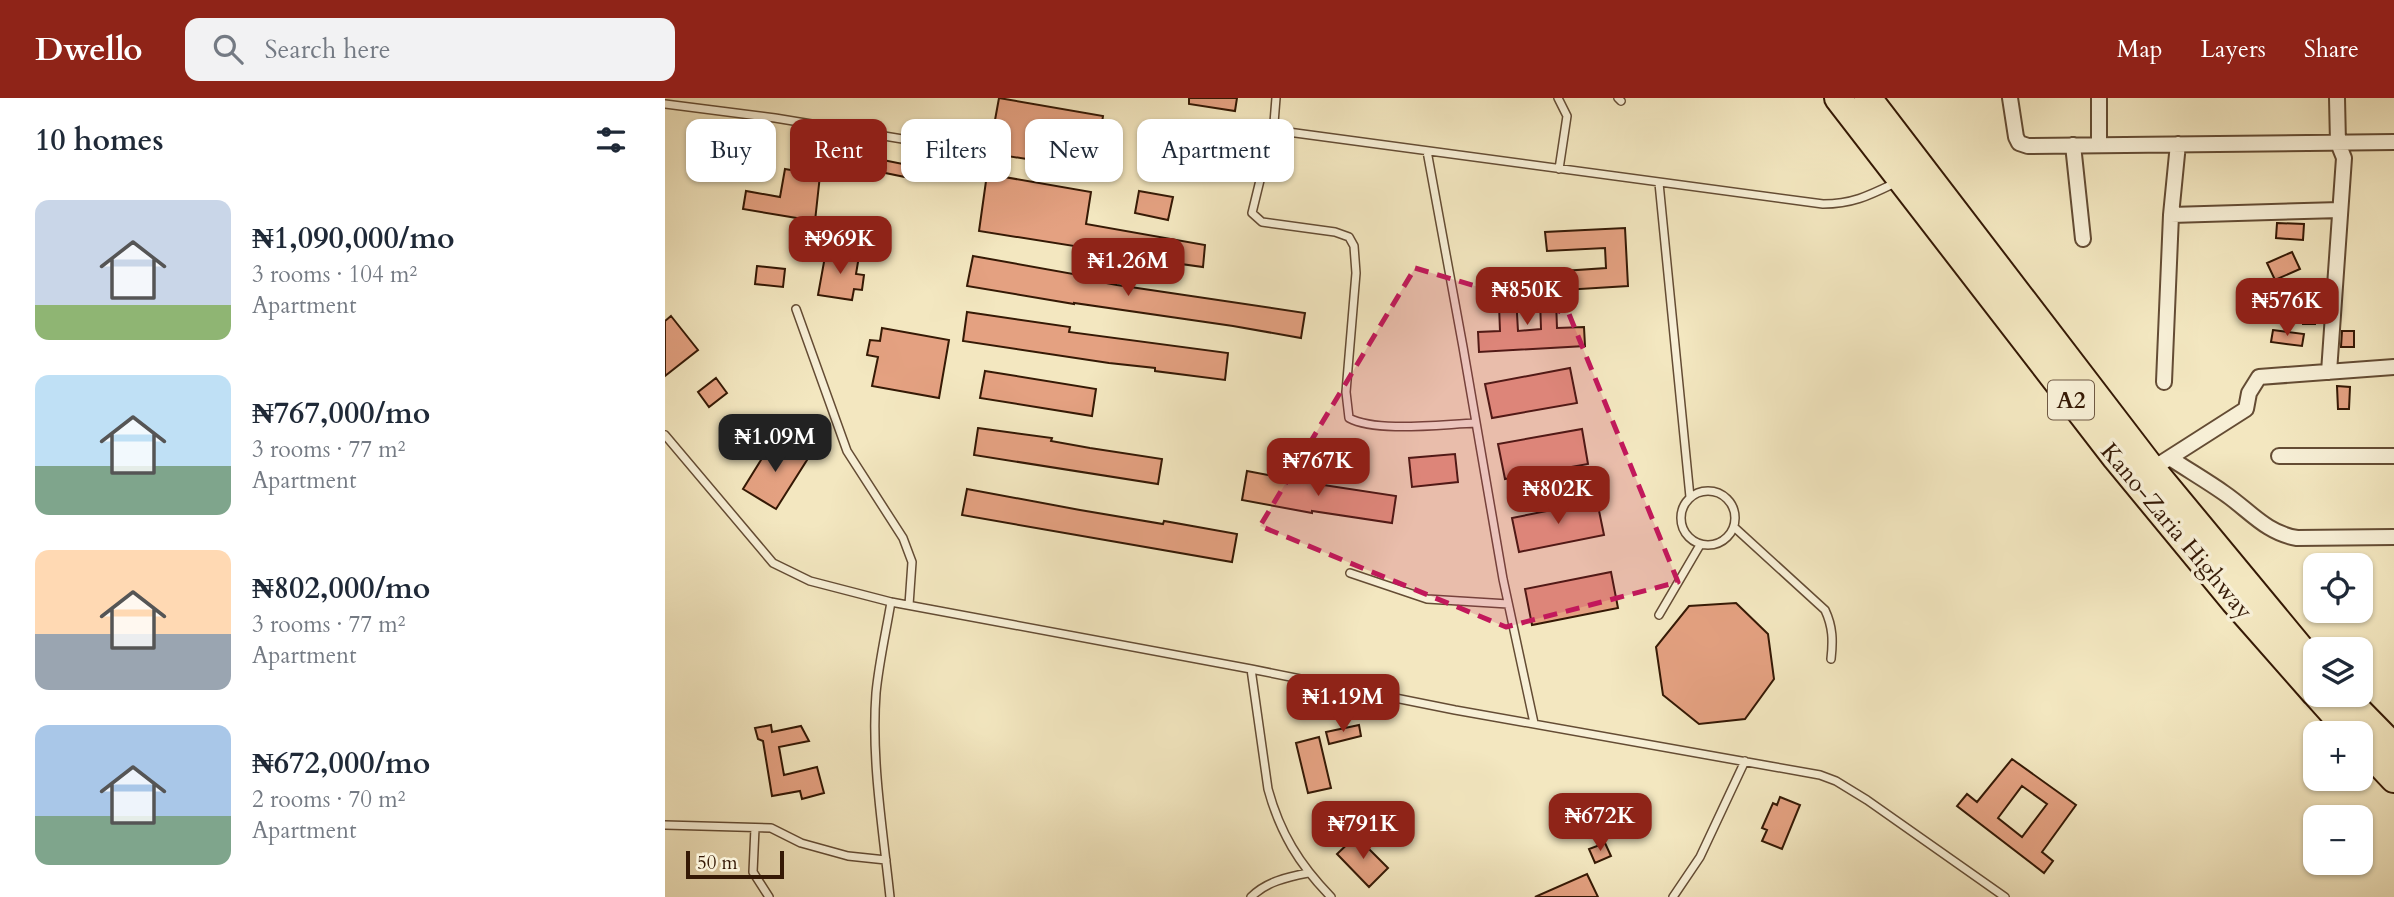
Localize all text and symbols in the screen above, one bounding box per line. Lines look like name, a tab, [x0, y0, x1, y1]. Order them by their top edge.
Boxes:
search box	[185, 18, 675, 81]
text: Dwello	[35, 27, 143, 72]
icon: search	[209, 30, 247, 68]
text: Search here	[265, 32, 391, 67]
text: Map	[2117, 33, 2163, 66]
text: Layers	[2201, 33, 2266, 66]
text: Share	[2304, 33, 2359, 66]
chip: Buy	[686, 119, 776, 182]
chip: Rent	[790, 119, 887, 182]
chip: Filters	[901, 119, 1011, 182]
chip: New	[1025, 119, 1123, 182]
chip: Apartment	[1137, 119, 1294, 182]
text: 10 homes	[35, 120, 164, 161]
icon: filters	[592, 121, 630, 159]
pin: ₦969K	[791, 216, 889, 276]
text: ₦1,090,000/mo	[252, 218, 455, 259]
text: ₦969K	[805, 223, 875, 254]
icon: home	[91, 228, 175, 312]
pin: ₦1.26M	[1071, 238, 1185, 298]
text: ₦1.26M	[1088, 245, 1168, 276]
text: 3 rooms · 104 m²	[252, 259, 417, 290]
pin: ₦850K	[1478, 268, 1576, 327]
text: ₦850K	[1492, 274, 1562, 305]
pin: ₦576K	[2238, 278, 2336, 338]
text: ₦576K	[2252, 285, 2322, 316]
text: Apartment	[252, 290, 356, 321]
road number: A2	[2048, 380, 2094, 420]
text: ₦767,000/mo	[252, 393, 430, 434]
icon: home	[91, 403, 175, 487]
pin: ₦1.09M	[718, 414, 832, 474]
text: ₦1.09M	[735, 421, 815, 452]
text: 3 rooms · 77 m²	[252, 434, 405, 465]
street label: Kano-Zaria Highway	[2093, 436, 2261, 627]
pin: ₦767K	[1269, 438, 1367, 498]
text: ₦767K	[1283, 445, 1353, 476]
text: Apartment	[252, 465, 356, 496]
pin: ₦802K	[1509, 466, 1607, 526]
text: ₦802K	[1523, 473, 1593, 504]
map controls	[2303, 553, 2373, 875]
button: locate	[2303, 553, 2373, 623]
text: ₦802,000/mo	[252, 568, 430, 609]
icon: home	[91, 578, 175, 662]
text: 3 rooms · 77 m²	[252, 609, 405, 640]
button: layers	[2303, 637, 2373, 707]
text: Apartment	[252, 640, 356, 671]
pin: ₦1.19M	[1286, 674, 1400, 734]
text: ₦1.19M	[1303, 681, 1383, 712]
button: +	[2303, 721, 2373, 791]
text: ₦672,000/mo	[252, 743, 430, 784]
icon: home	[91, 753, 175, 837]
text: 2 rooms · 70 m²	[252, 784, 405, 815]
pin: ₦672K	[1551, 794, 1649, 853]
text: ₦672K	[1565, 800, 1635, 831]
pin: ₦791K	[1314, 802, 1412, 861]
button: −	[2303, 805, 2373, 875]
text: ₦791K	[1328, 808, 1398, 839]
text: Apartment	[252, 815, 356, 846]
scale bar	[686, 848, 784, 880]
text: 50 m	[697, 850, 738, 876]

